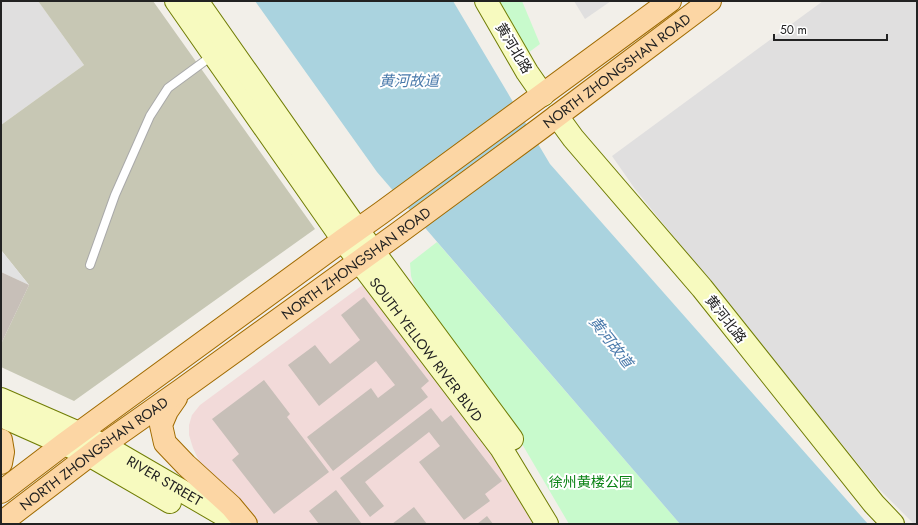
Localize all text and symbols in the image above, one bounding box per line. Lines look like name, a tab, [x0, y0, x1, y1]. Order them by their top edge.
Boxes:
street label: NORTH ZHONGSHAN ROAD	[539, 9, 695, 133]
scale bar	[774, 16, 887, 42]
street label: 黄河北路	[491, 19, 537, 77]
text: 50 m	[780, 21, 807, 39]
water label: 黄河故道	[379, 70, 441, 92]
street label: NORTH ZHONGSHAN ROAD	[277, 202, 435, 324]
street label: SOUTH YELLOW RIVER BLVD	[365, 273, 487, 426]
street label: 黄河北路	[701, 291, 751, 347]
water label: 黄河故道	[584, 312, 639, 374]
street label: NORTH ZHONGSHAN ROAD	[15, 392, 172, 515]
street label: RIVER STREET	[123, 451, 206, 511]
park label: 徐州黄楼公园	[549, 472, 633, 492]

